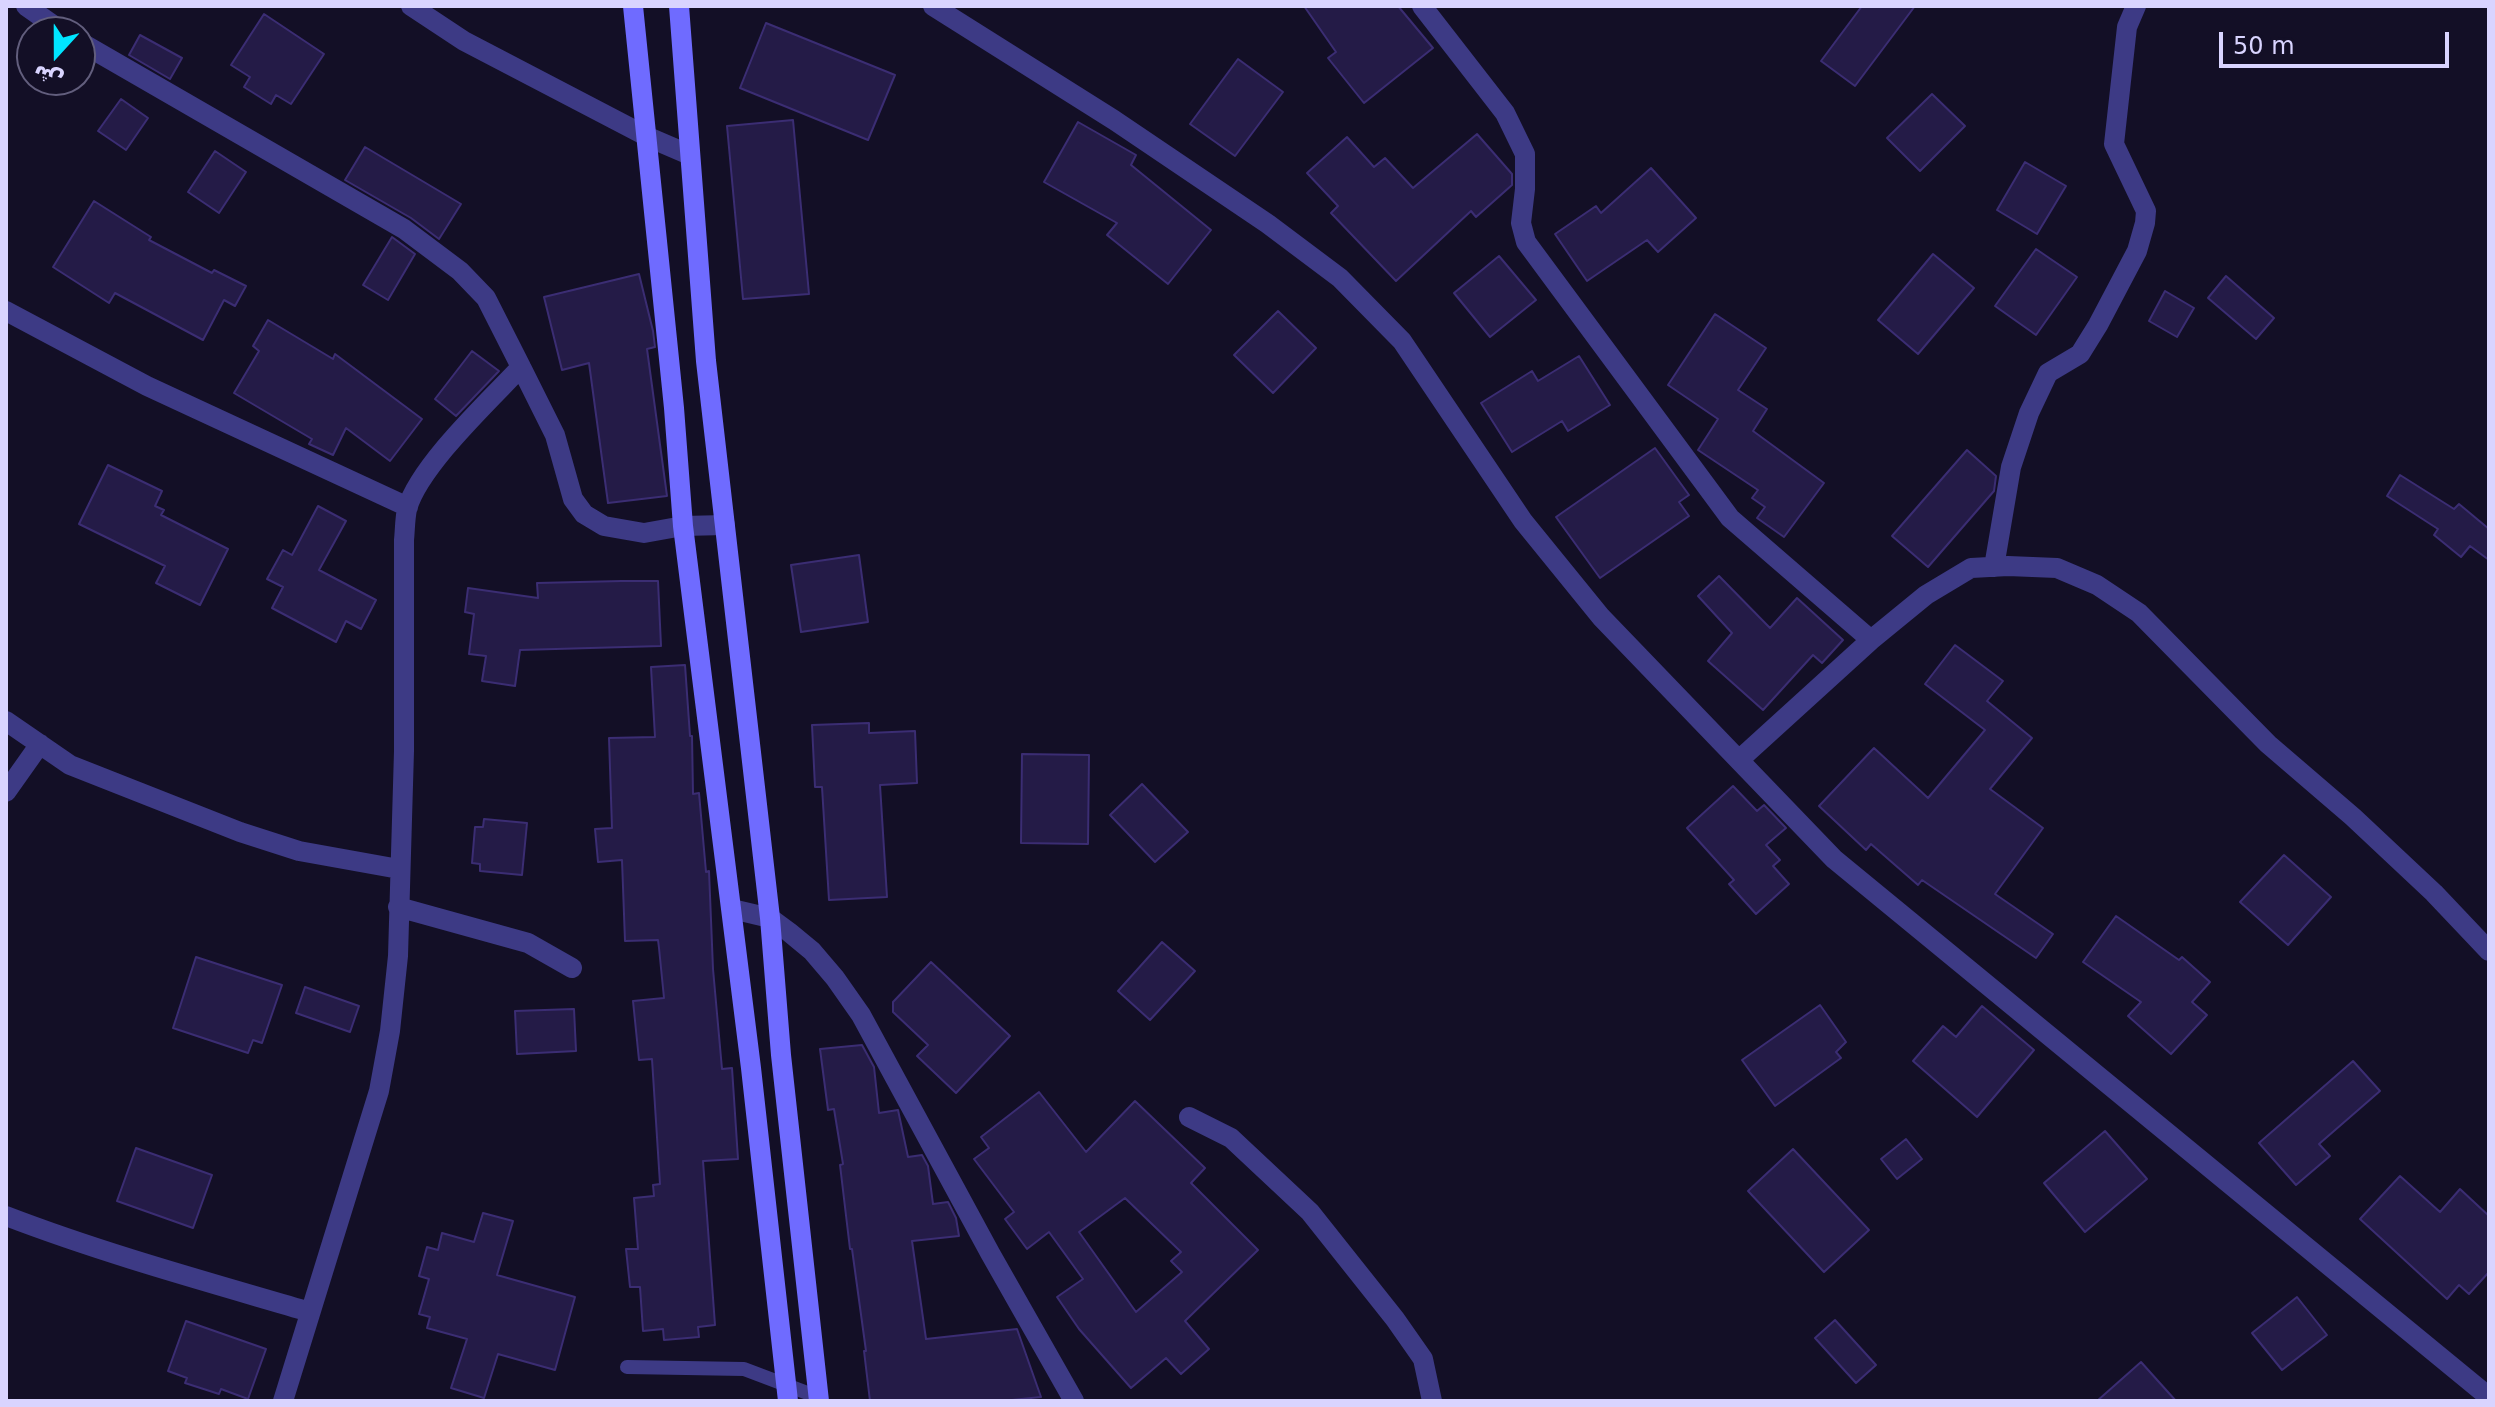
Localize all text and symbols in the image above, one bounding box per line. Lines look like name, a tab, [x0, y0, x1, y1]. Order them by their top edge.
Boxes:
north arrow	[16, 16, 96, 96]
scale bar	[2223, 16, 2453, 66]
text: 50 m	[2233, 32, 2295, 60]
text: ش	[29, 60, 67, 94]

